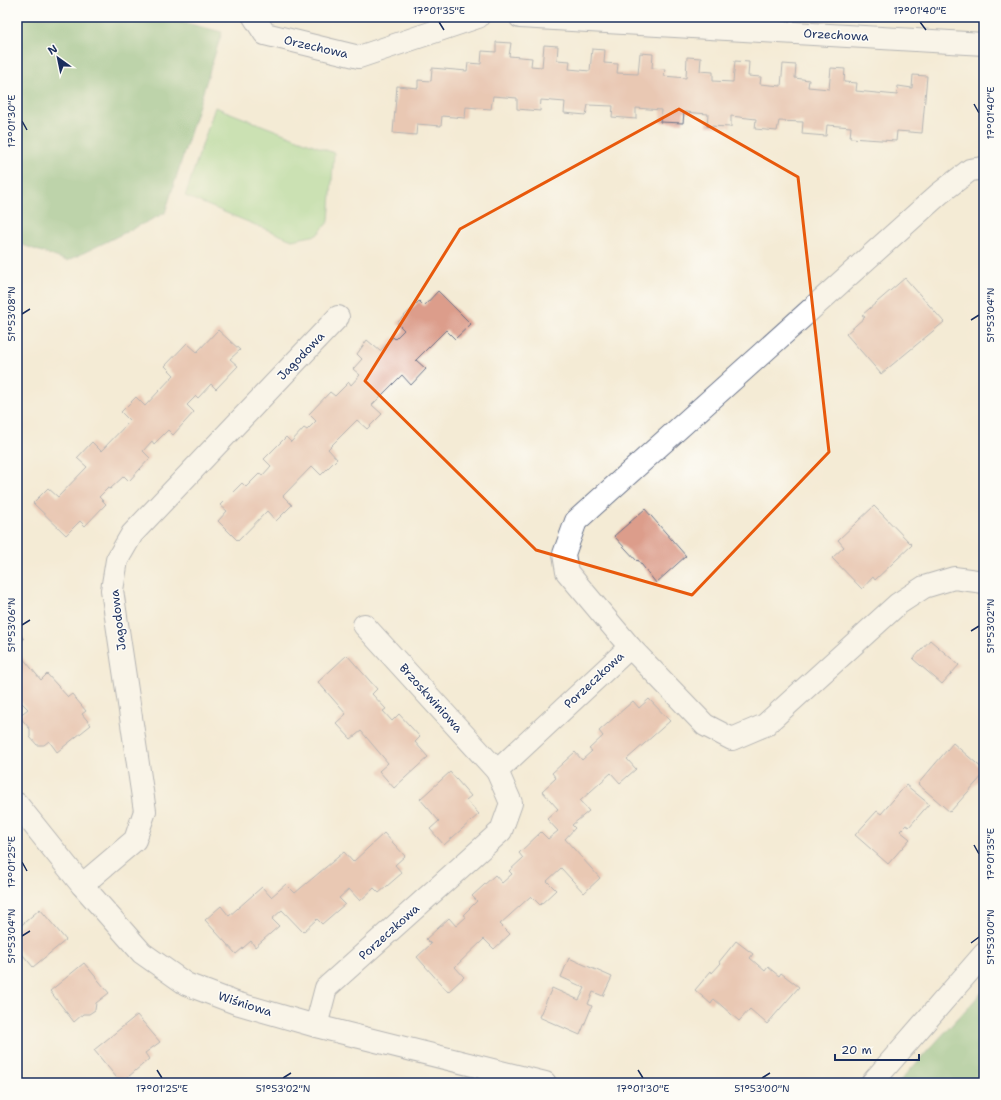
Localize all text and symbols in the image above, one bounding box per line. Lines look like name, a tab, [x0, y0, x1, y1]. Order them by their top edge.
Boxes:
text: 17°01'35"E	[413, 4, 465, 17]
text: 17°01'40"E	[893, 4, 947, 17]
street label: Orzechowa	[803, 25, 870, 45]
street label: Orzechowa	[282, 32, 350, 62]
north arrow	[38, 38, 78, 78]
text: N	[45, 41, 61, 59]
text: 17°01'40"E	[984, 86, 997, 140]
text: 17°01'30"E	[5, 94, 18, 148]
text: 51°53'08"N	[5, 286, 18, 342]
text: 51°53'04"N	[984, 288, 997, 342]
street label: Jagodowa	[274, 328, 328, 384]
street label: Jagodowa	[106, 588, 130, 651]
text: 51°53'06"N	[5, 598, 18, 652]
text: 51°53'02"N	[984, 599, 997, 653]
street label: Porzeczkowa	[561, 648, 628, 712]
street label: Brzoskwiniowa	[396, 660, 467, 736]
text: 17°01'35"E	[984, 828, 997, 880]
text: 17°01'25"E	[5, 836, 18, 888]
street label: Porzeczkowa	[355, 900, 423, 964]
text: 51°53'04"N	[5, 909, 18, 963]
text: 51°53'00"N	[984, 909, 997, 965]
street label: Wiśniowa	[216, 988, 274, 1020]
scale bar	[835, 1036, 919, 1062]
text: 20 m	[841, 1042, 872, 1058]
text: 17°01'25"E	[136, 1082, 188, 1095]
text: 51°53'02"N	[256, 1082, 310, 1095]
text: 17°01'30"E	[616, 1082, 670, 1095]
text: 51°53'00"N	[734, 1082, 790, 1095]

